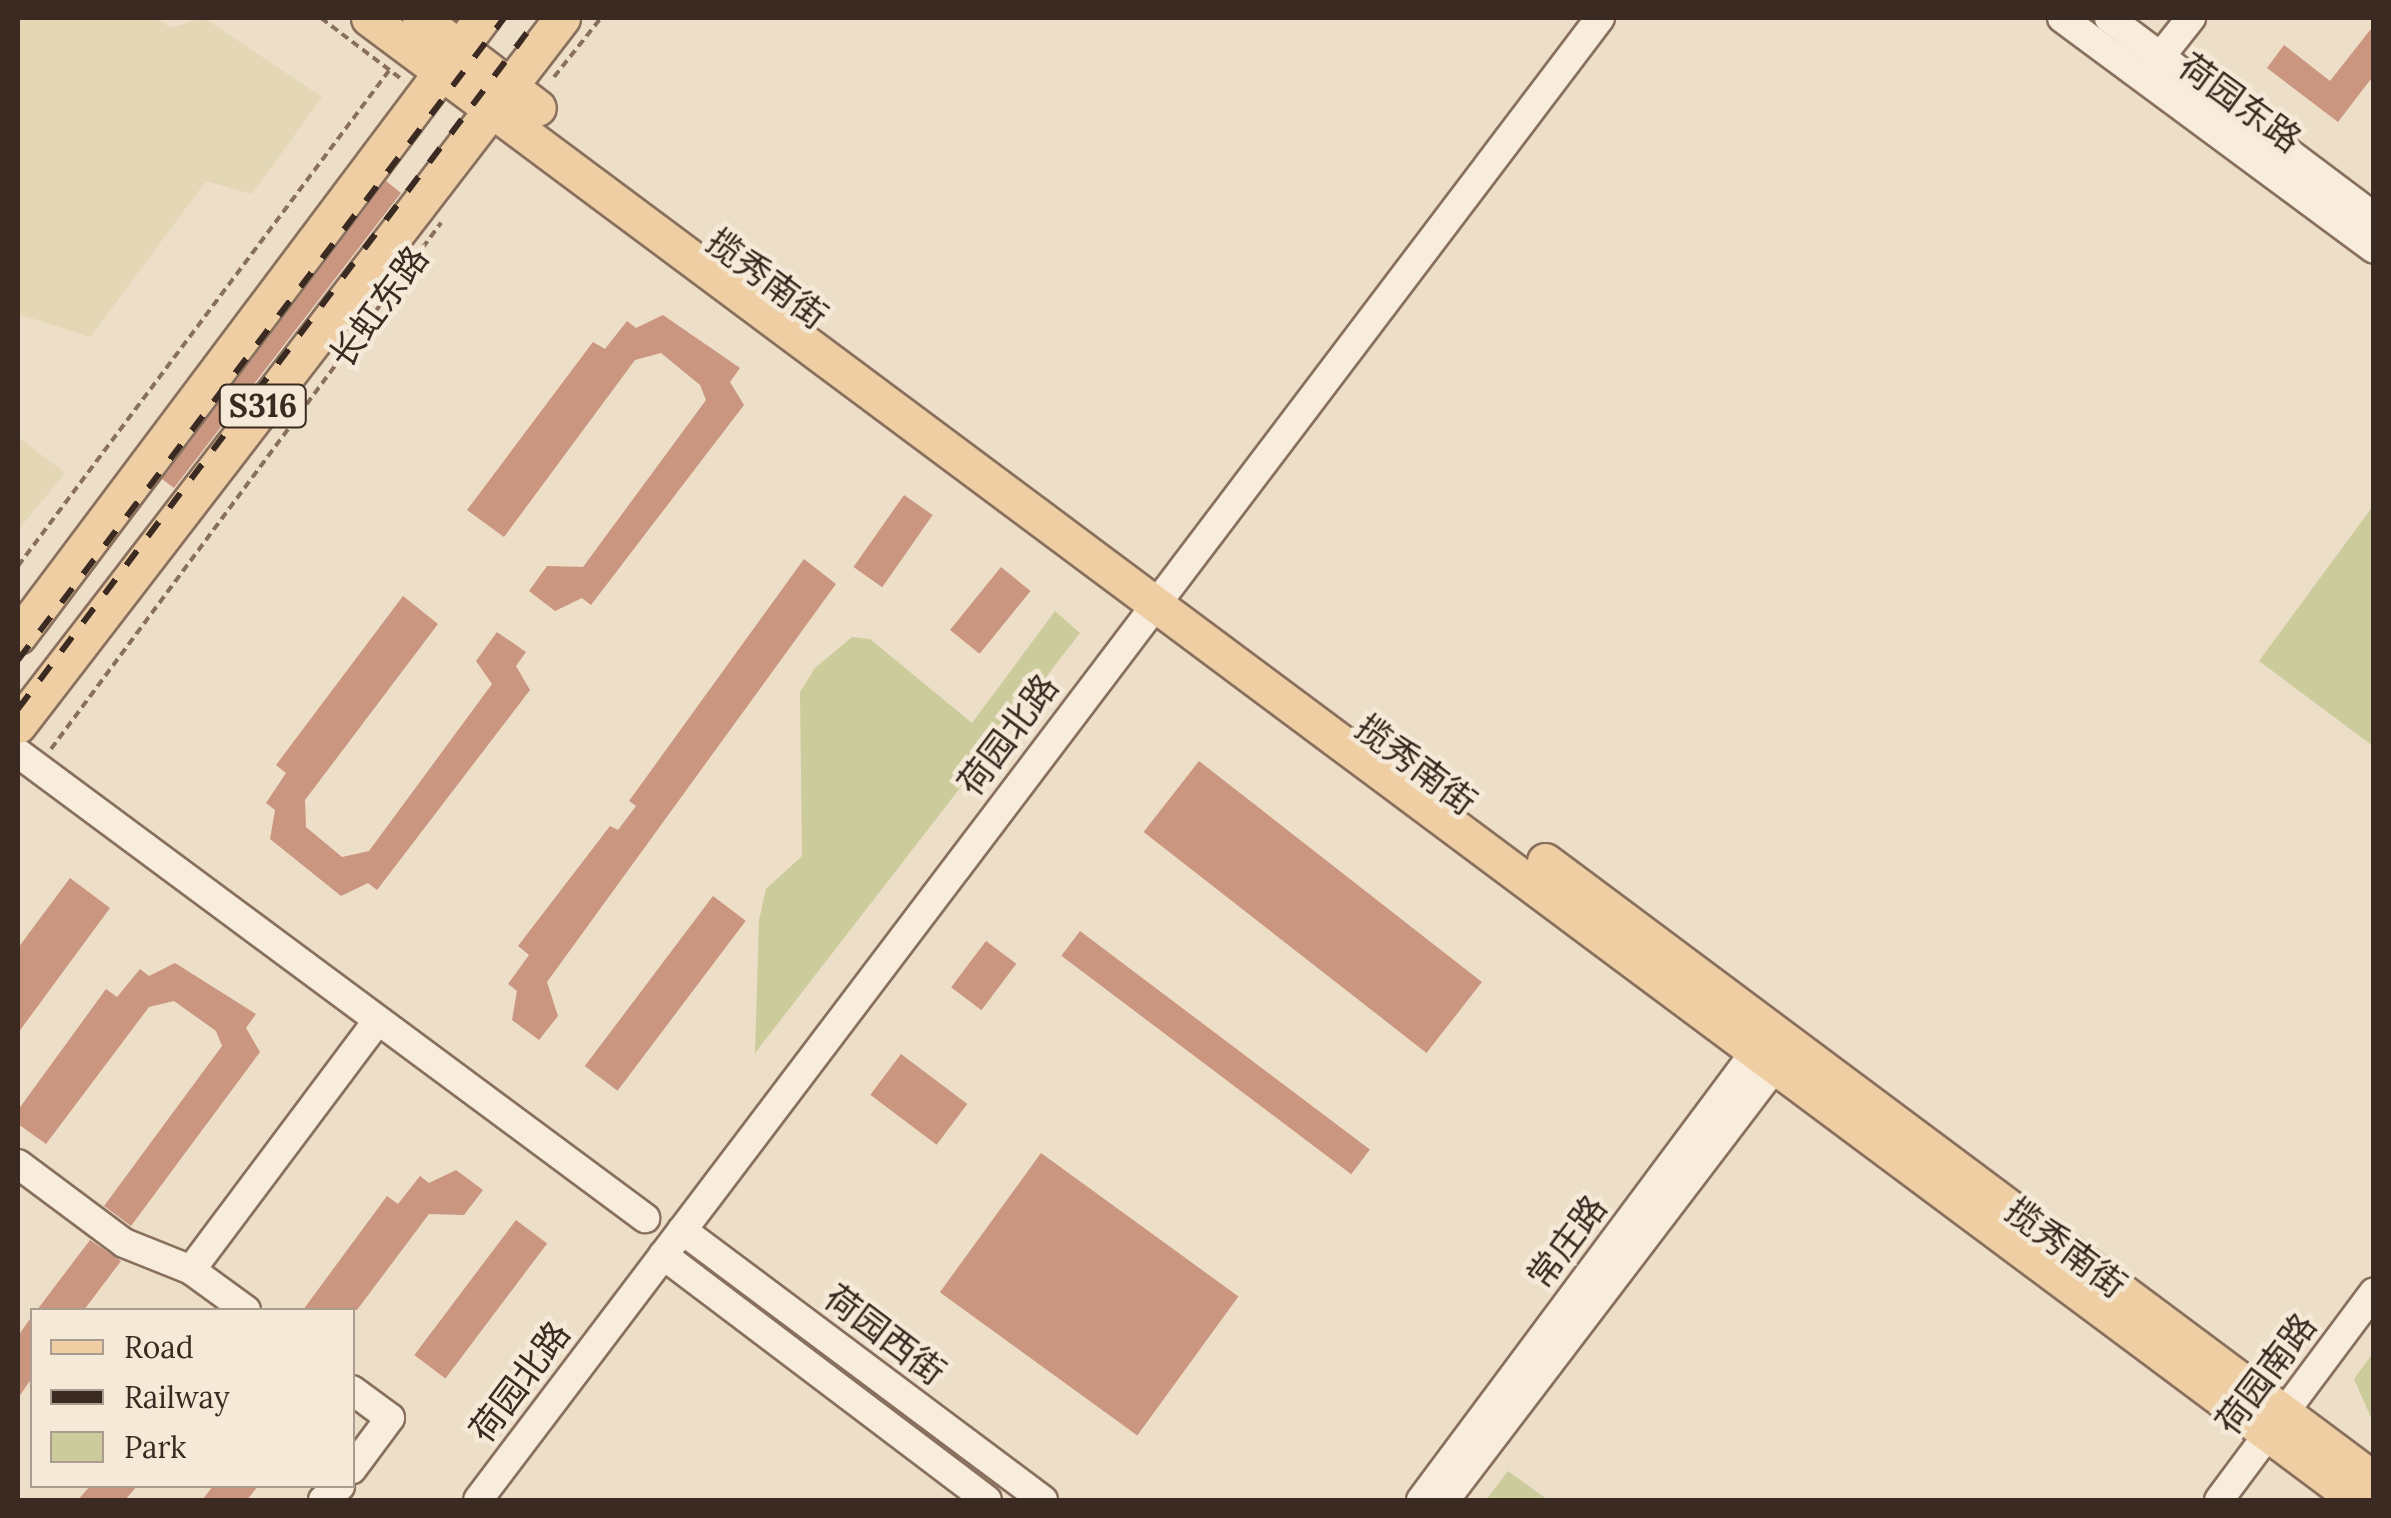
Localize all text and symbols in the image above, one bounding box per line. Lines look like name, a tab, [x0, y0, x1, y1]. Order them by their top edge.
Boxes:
street label: 荷园东路	[2171, 45, 2309, 161]
street label: 揽秀南街	[698, 220, 836, 338]
street label: 长虹东路	[321, 238, 437, 376]
road number: S316	[218, 379, 308, 433]
street label: 荷园北路	[949, 666, 1067, 804]
street label: 揽秀南街	[1347, 706, 1485, 824]
street label: 常庄路	[1519, 1187, 1615, 1297]
street label: 揽秀南街	[1997, 1189, 2135, 1307]
street label: 荷园西街	[816, 1276, 954, 1394]
street label: 荷园南路	[2207, 1305, 2325, 1443]
legend	[30, 1308, 355, 1488]
street label: 荷园北路	[461, 1313, 579, 1451]
text: Road	[124, 1328, 194, 1366]
text: Railway	[124, 1378, 230, 1416]
text: Park	[124, 1428, 186, 1466]

